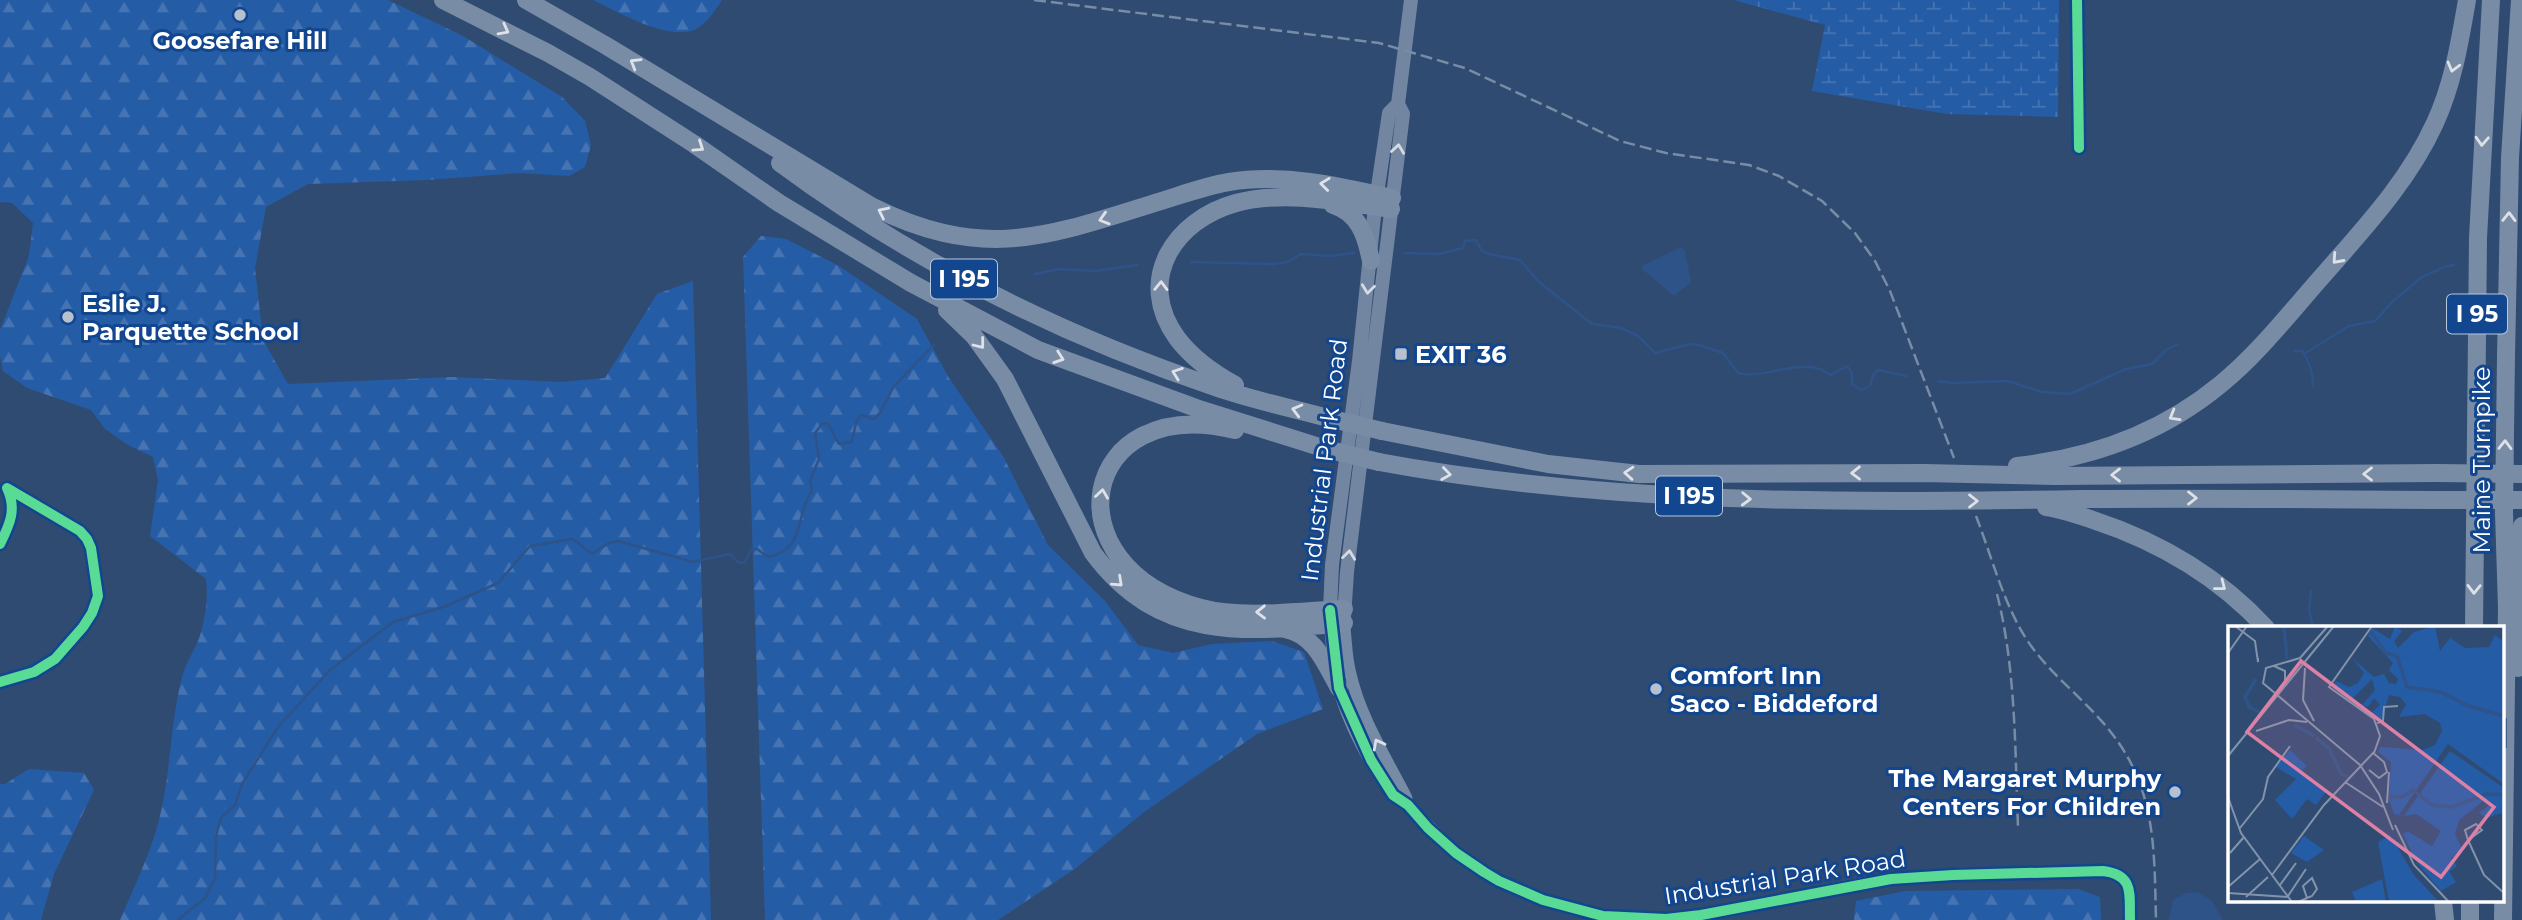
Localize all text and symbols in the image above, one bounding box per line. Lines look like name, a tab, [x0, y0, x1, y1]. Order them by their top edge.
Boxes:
marker: Goosefare Hill	[232, 7, 248, 23]
one-way arrow	[497, 22, 509, 35]
place label: Goosefare Hill	[153, 26, 327, 55]
one-way arrow	[629, 59, 642, 72]
one-way arrow	[2447, 61, 2462, 73]
one-way arrow	[2475, 136, 2490, 147]
one-way arrow	[691, 139, 704, 151]
one-way arrow	[1391, 143, 1406, 155]
one-way arrow	[1319, 176, 1331, 191]
one-way arrow	[878, 207, 890, 221]
one-way arrow	[1098, 211, 1110, 226]
one-way arrow	[2501, 211, 2517, 222]
one-way arrow	[2333, 251, 2345, 264]
road number: I 195	[931, 260, 997, 298]
one-way arrow	[1153, 280, 1169, 291]
one-way arrow	[1360, 284, 1375, 295]
place label: Eslie J. Parquette School	[82, 289, 299, 346]
road number: I 95	[2447, 294, 2507, 334]
marker: Eslie J. Parquette School	[60, 309, 76, 325]
one-way arrow	[972, 337, 985, 349]
street label: Industrial Park Road	[1295, 337, 1353, 583]
place label: EXIT 36	[1415, 340, 1507, 369]
marker: EXIT 36	[1393, 346, 1409, 362]
one-way arrow	[1053, 350, 1065, 364]
street label: Maine Turnpike	[2467, 367, 2496, 553]
one-way arrow	[1172, 368, 1184, 382]
one-way arrow	[1291, 404, 1303, 418]
one-way arrow	[2169, 408, 2182, 421]
one-way arrow	[2497, 439, 2513, 449]
one-way arrow	[1850, 465, 1861, 481]
one-way arrow	[1440, 466, 1452, 481]
one-way arrow	[1623, 466, 1634, 481]
one-way arrow	[2362, 466, 2372, 482]
one-way arrow	[2110, 467, 2120, 483]
road number: I 195	[1656, 476, 1722, 516]
one-way arrow	[1094, 488, 1109, 500]
one-way arrow	[2187, 490, 2197, 506]
one-way arrow	[1741, 491, 1752, 507]
one-way arrow	[1968, 493, 1979, 509]
one-way arrow	[1341, 549, 1356, 560]
one-way arrow	[1110, 573, 1123, 586]
one-way arrow	[2213, 578, 2226, 591]
one-way arrow	[2466, 585, 2482, 595]
one-way arrow	[1256, 604, 1266, 620]
inset map	[2228, 626, 2504, 902]
place label: Comfort Inn Saco - Biddeford	[1670, 661, 1878, 718]
marker: Comfort Inn Saco - Biddeford	[1648, 681, 1664, 697]
one-way arrow	[1373, 738, 1386, 751]
place label: The Margaret Murphy Centers For Children	[1889, 764, 2162, 821]
marker: The Margaret Murphy Centers For Children	[2167, 784, 2183, 800]
street label: Industrial Park Road	[1662, 844, 1908, 910]

